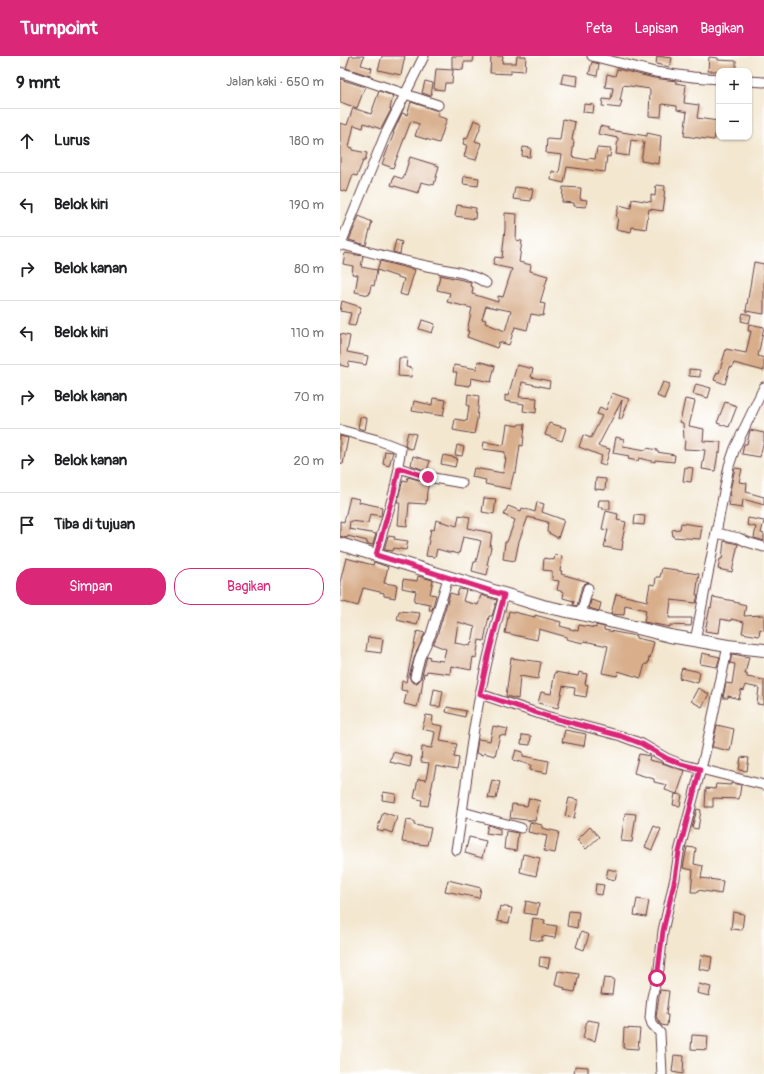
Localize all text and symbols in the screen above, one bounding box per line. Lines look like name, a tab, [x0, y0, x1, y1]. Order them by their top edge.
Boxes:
text: Turnpoint	[20, 16, 98, 40]
text: Peta	[586, 20, 612, 37]
text: Lapisan	[634, 20, 678, 37]
text: Bagikan	[700, 20, 744, 37]
map controls	[716, 68, 752, 140]
button: +	[716, 68, 752, 104]
text: 9 mnt	[16, 72, 60, 93]
text: Jalan kaki · 650 m	[226, 74, 324, 90]
button: −	[716, 104, 752, 140]
icon: ahead	[16, 130, 38, 152]
text: Lurus	[54, 131, 90, 150]
text: 180 m	[289, 133, 324, 149]
icon: left	[16, 194, 38, 216]
text: Belok kiri	[54, 195, 108, 214]
text: 190 m	[289, 197, 324, 213]
icon: right	[16, 258, 38, 280]
text: Belok kanan	[54, 259, 127, 278]
text: 80 m	[294, 261, 324, 277]
icon: left	[16, 322, 38, 344]
text: Belok kiri	[54, 323, 108, 342]
text: 110 m	[291, 325, 324, 341]
icon: right	[16, 386, 38, 408]
text: Belok kanan	[54, 387, 127, 406]
text: 70 m	[294, 389, 324, 405]
icon: right	[16, 450, 38, 472]
text: Belok kanan	[54, 451, 127, 470]
text: 20 m	[293, 453, 324, 469]
route end	[419, 468, 437, 486]
icon: arrive	[16, 514, 38, 536]
text: Tiba di tujuan	[54, 515, 135, 534]
button: Simpan	[16, 568, 166, 605]
button: Bagikan	[174, 568, 324, 605]
route start	[648, 969, 666, 987]

